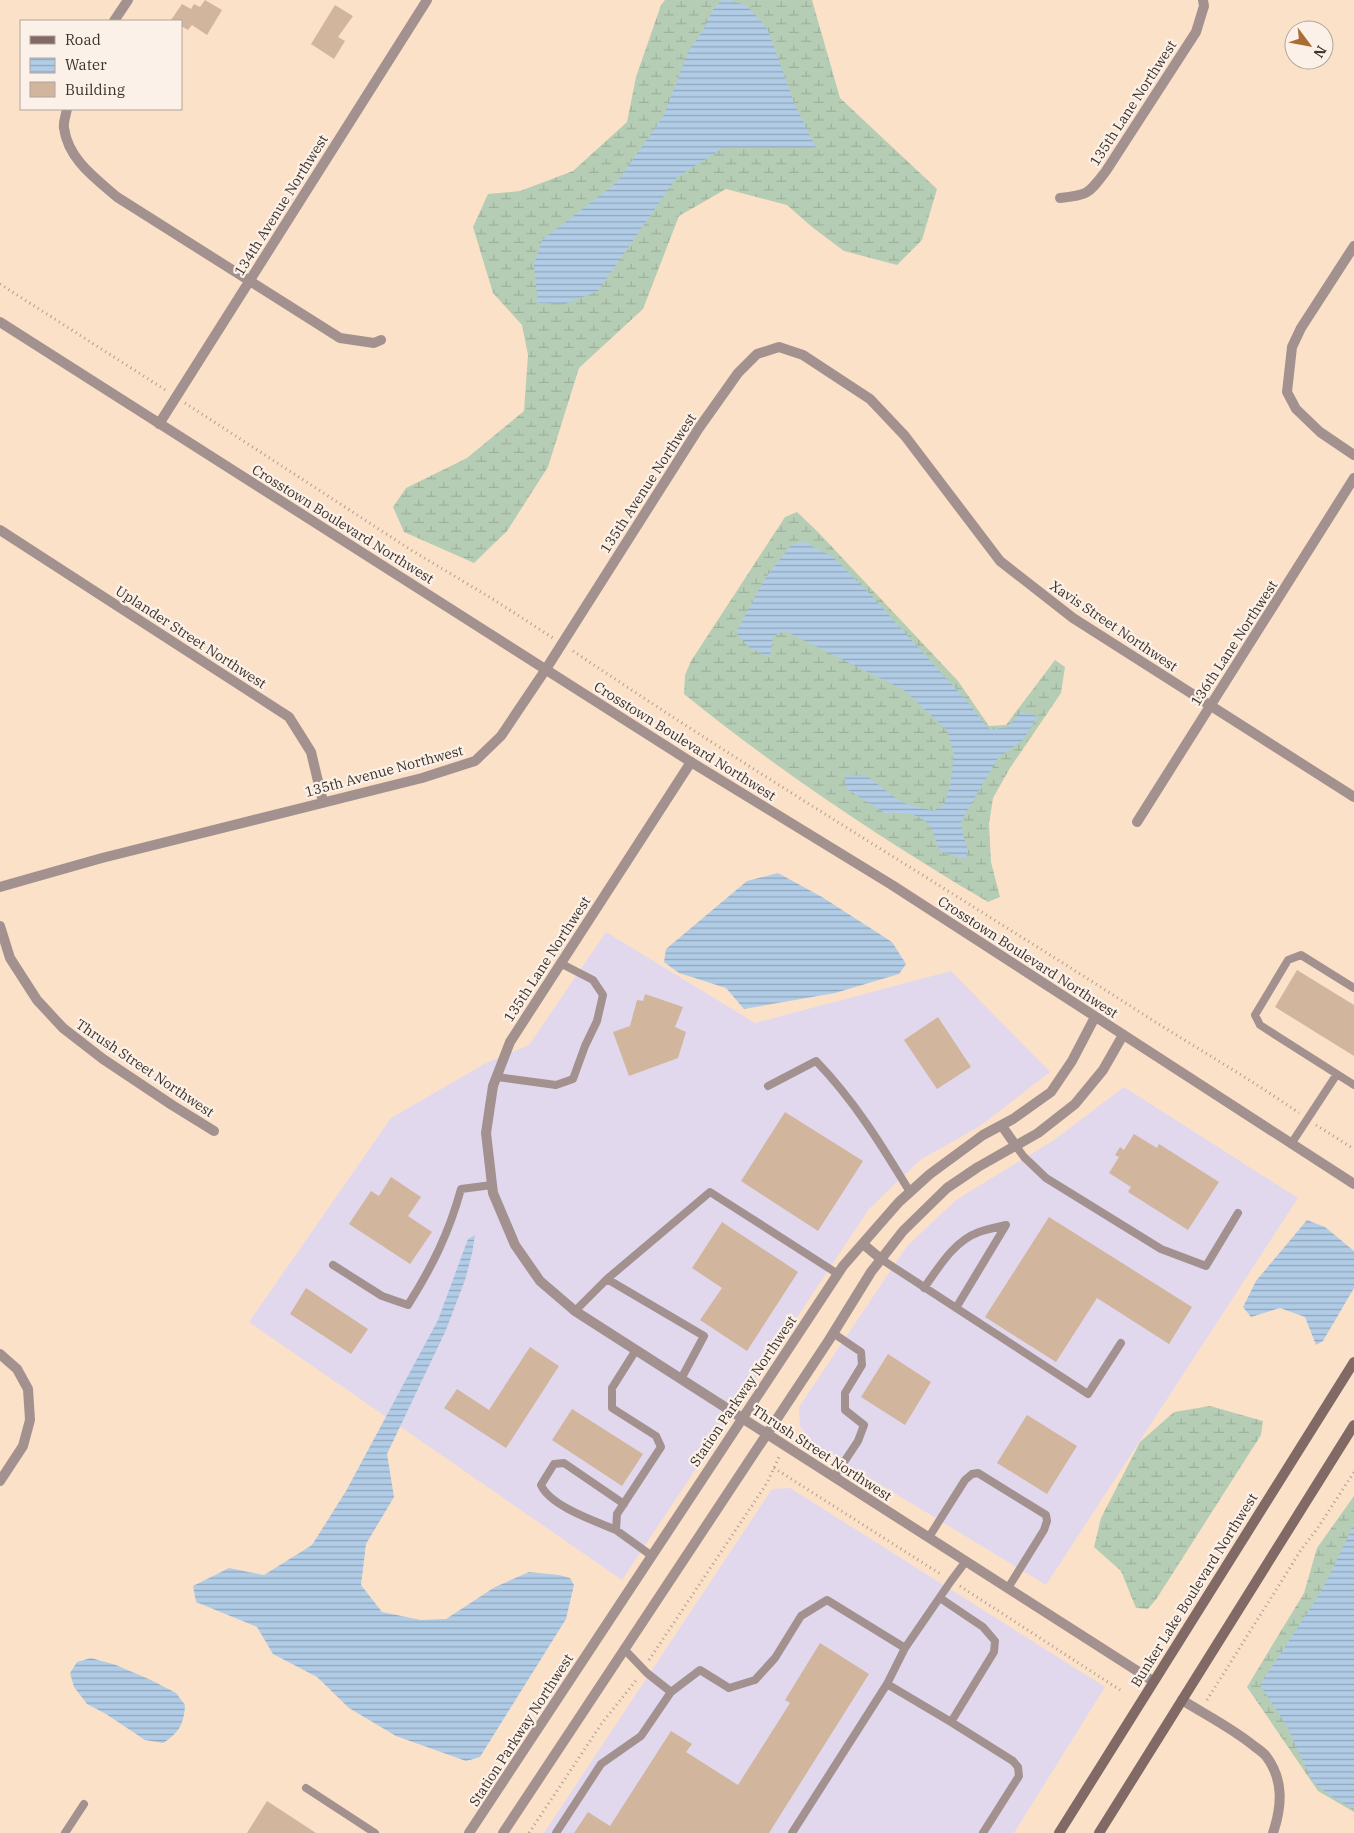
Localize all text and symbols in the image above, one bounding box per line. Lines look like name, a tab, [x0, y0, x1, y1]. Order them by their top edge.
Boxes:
legend	[20, 20, 182, 110]
north arrow	[1284, 20, 1334, 70]
text: Road	[65, 30, 101, 49]
street label: 135th Lane Northwest	[1086, 37, 1180, 169]
text: N	[1309, 42, 1331, 61]
text: Water	[65, 55, 107, 74]
text: Building	[65, 80, 125, 99]
street label: 134th Avenue Northwest	[230, 131, 332, 279]
street label: 135th Avenue Northwest	[596, 410, 700, 556]
street label: Crosstown Boulevard Northwest	[249, 460, 437, 588]
street label: Xavis Street Northwest	[1047, 577, 1181, 675]
street label: 136th Lane Northwest	[1187, 577, 1281, 709]
street label: Uplander Street Northwest	[112, 581, 270, 693]
street label: Crosstown Boulevard Northwest	[591, 677, 779, 805]
street label: 135th Avenue Northwest	[303, 741, 465, 801]
street label: Crosstown Boulevard Northwest	[934, 892, 1122, 1022]
street label: 135th Lane Northwest	[500, 893, 594, 1025]
street label: Thrush Street Northwest	[72, 1015, 218, 1121]
street label: Station Parkway Northwest	[686, 1312, 800, 1470]
street label: Thrush Street Northwest	[749, 1401, 895, 1505]
street label: Bunker Lake Boulevard Northwest	[1127, 1490, 1261, 1690]
street label: Station Parkway Northwest	[465, 1650, 577, 1810]

